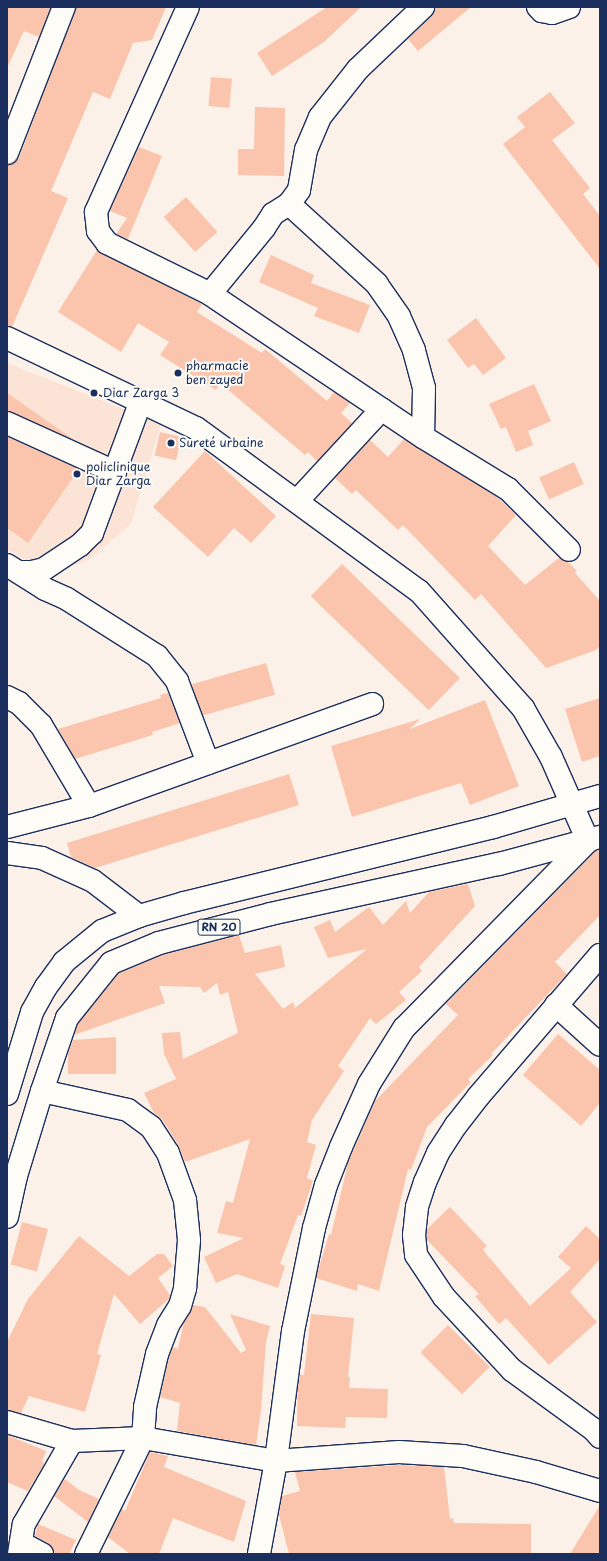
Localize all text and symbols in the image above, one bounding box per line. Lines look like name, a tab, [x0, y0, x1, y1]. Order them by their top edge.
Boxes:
place label: pharmacie ben zayed	[186, 359, 249, 387]
marker: pharmacie ben zayed	[173, 368, 183, 378]
place label: Diar Zarga 3	[103, 386, 179, 400]
marker: Diar Zarga 3	[88, 387, 100, 399]
place label: Sureté urbaine	[179, 436, 265, 450]
marker: Sureté urbaine	[166, 438, 176, 448]
place label: policlinique Diar Zarga	[86, 460, 151, 488]
marker: policlinique Diar Zarga	[71, 468, 83, 480]
road number: RN 20	[196, 918, 242, 936]

